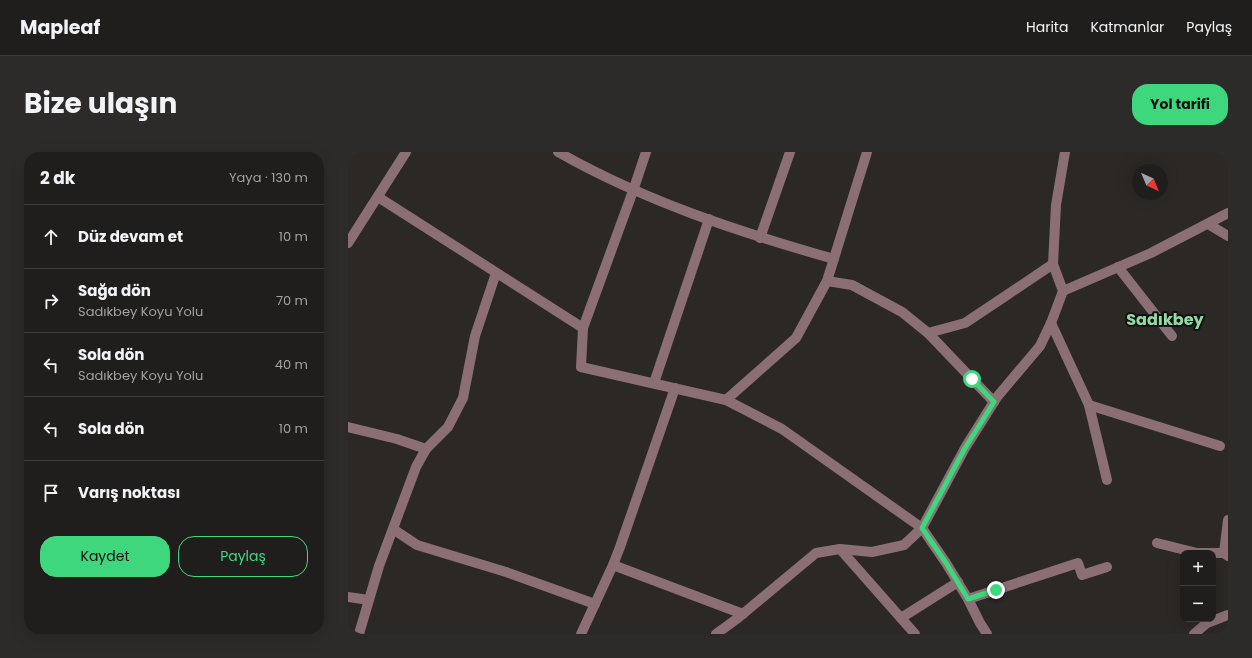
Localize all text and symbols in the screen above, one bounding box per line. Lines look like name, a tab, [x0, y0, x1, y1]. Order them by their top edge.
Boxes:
text: Mapleaf	[20, 14, 100, 41]
text: Harita	[1026, 17, 1068, 37]
text: Katmanlar	[1090, 17, 1164, 37]
text: Paylaş	[1186, 17, 1232, 37]
text: Bize ulaşın	[24, 84, 177, 123]
button: Yol tarifi	[1132, 84, 1228, 125]
north arrow	[1132, 164, 1168, 200]
text: 2 dk	[40, 166, 75, 190]
text: Yaya · 130 m	[229, 168, 308, 187]
icon: ahead	[40, 226, 62, 248]
text: Düz devam et	[78, 226, 183, 247]
text: 10 m	[279, 227, 308, 246]
text: Sağa dön	[78, 280, 151, 301]
icon: right	[40, 290, 62, 312]
text: 70 m	[276, 291, 308, 310]
text: Sadıkbey Koyu Yolu	[78, 302, 203, 321]
district label: Sadıkbey	[1126, 308, 1205, 331]
text: Sola dön	[78, 344, 144, 365]
icon: left	[40, 354, 62, 376]
text: 40 m	[275, 355, 308, 374]
text: Sadıkbey Koyu Yolu	[78, 366, 203, 385]
route start	[963, 370, 981, 388]
icon: left	[40, 418, 62, 440]
text: Sola dön	[78, 418, 144, 439]
text: 10 m	[279, 419, 308, 438]
icon: arrive	[40, 482, 62, 504]
text: Varış noktası	[78, 482, 180, 503]
button: Kaydet	[40, 536, 170, 577]
button: Paylaş	[178, 536, 308, 577]
map controls	[1180, 550, 1216, 622]
button: +	[1180, 550, 1216, 586]
route end	[987, 581, 1005, 599]
button: −	[1180, 586, 1216, 622]

